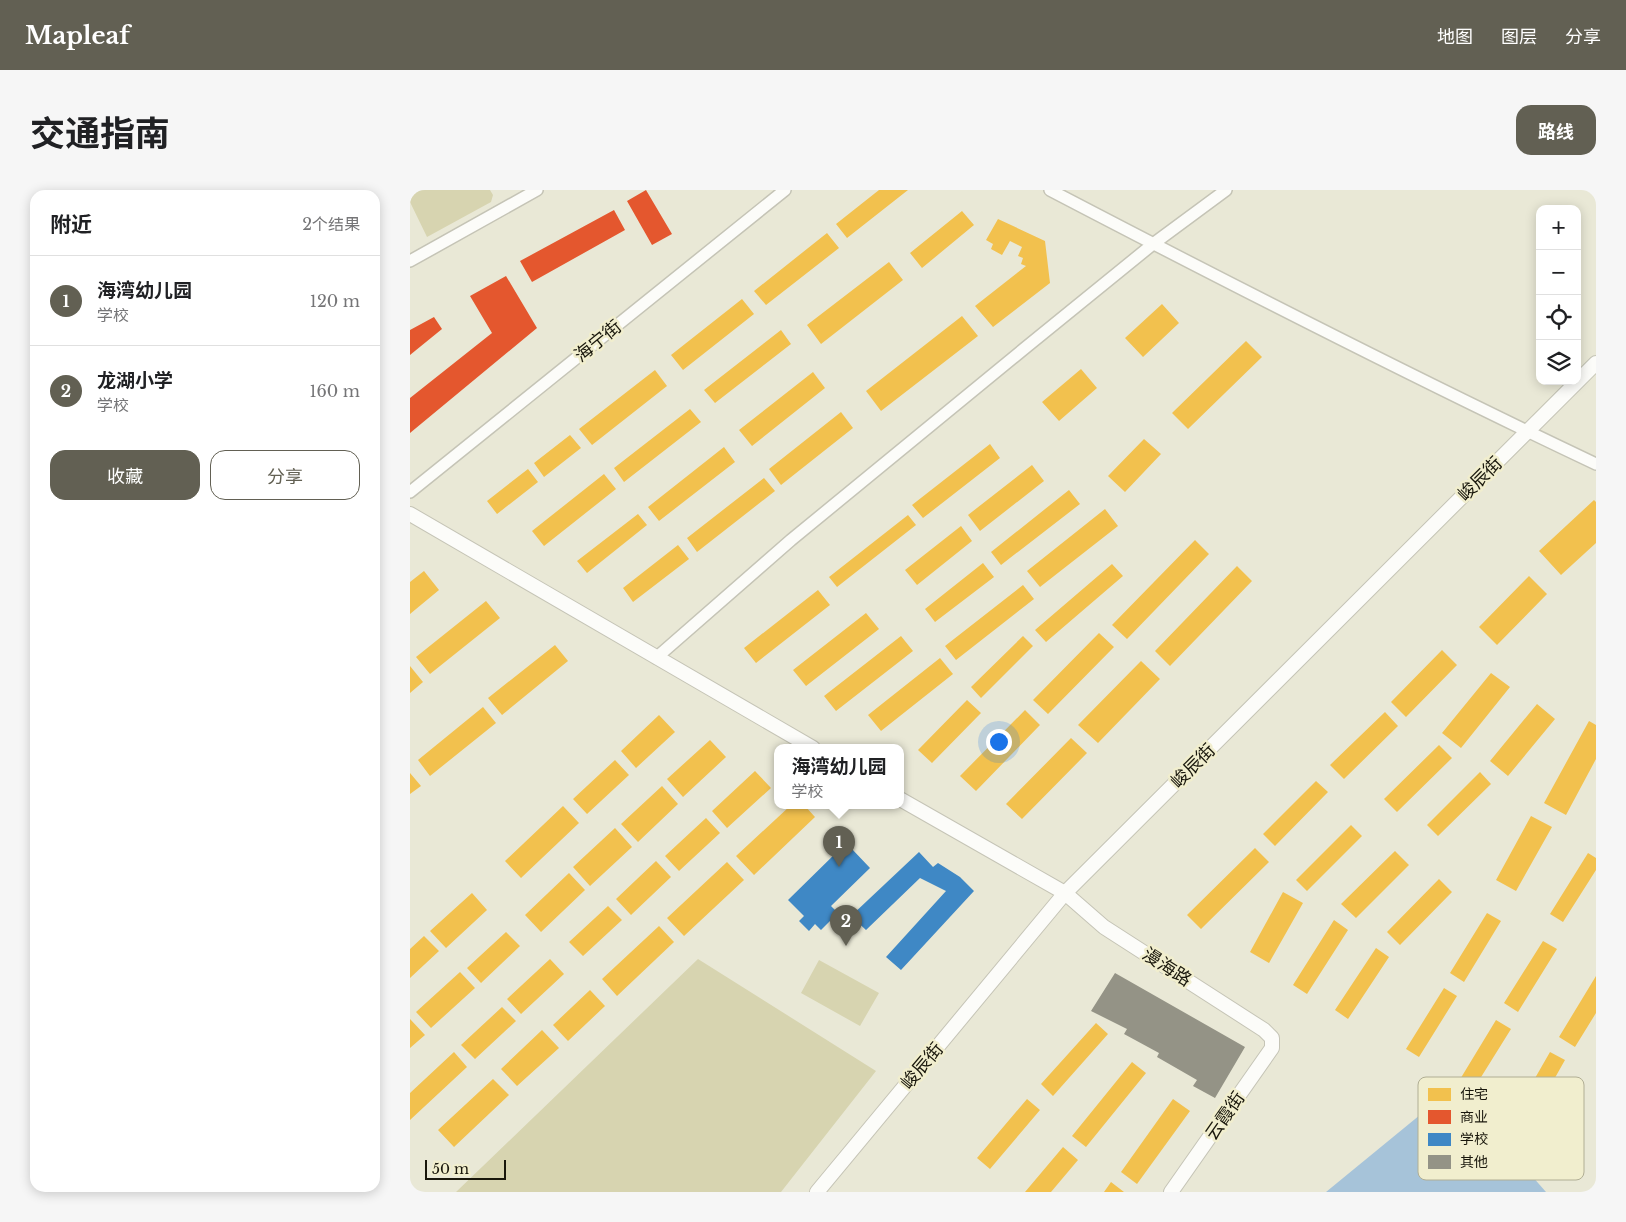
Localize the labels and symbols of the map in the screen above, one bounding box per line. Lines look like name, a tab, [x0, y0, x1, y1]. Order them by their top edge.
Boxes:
street label: 海宁街	[570, 315, 626, 367]
street label: 峻辰街	[1453, 452, 1507, 506]
your location	[986, 729, 1012, 755]
street label: 峻辰街	[1166, 739, 1220, 793]
pin: 1	[823, 826, 855, 867]
pin: 2	[830, 905, 862, 946]
street label: 漫海路	[1138, 943, 1196, 991]
street label: 峻辰街	[896, 1038, 948, 1094]
legend	[1418, 1077, 1584, 1180]
text: 住宅	[1460, 1085, 1488, 1103]
street label: 云霞街	[1201, 1088, 1249, 1144]
text: 商业	[1460, 1108, 1488, 1126]
text: 学校	[1460, 1130, 1488, 1148]
text: 其他	[1460, 1153, 1488, 1171]
scale bar	[425, 1157, 506, 1180]

